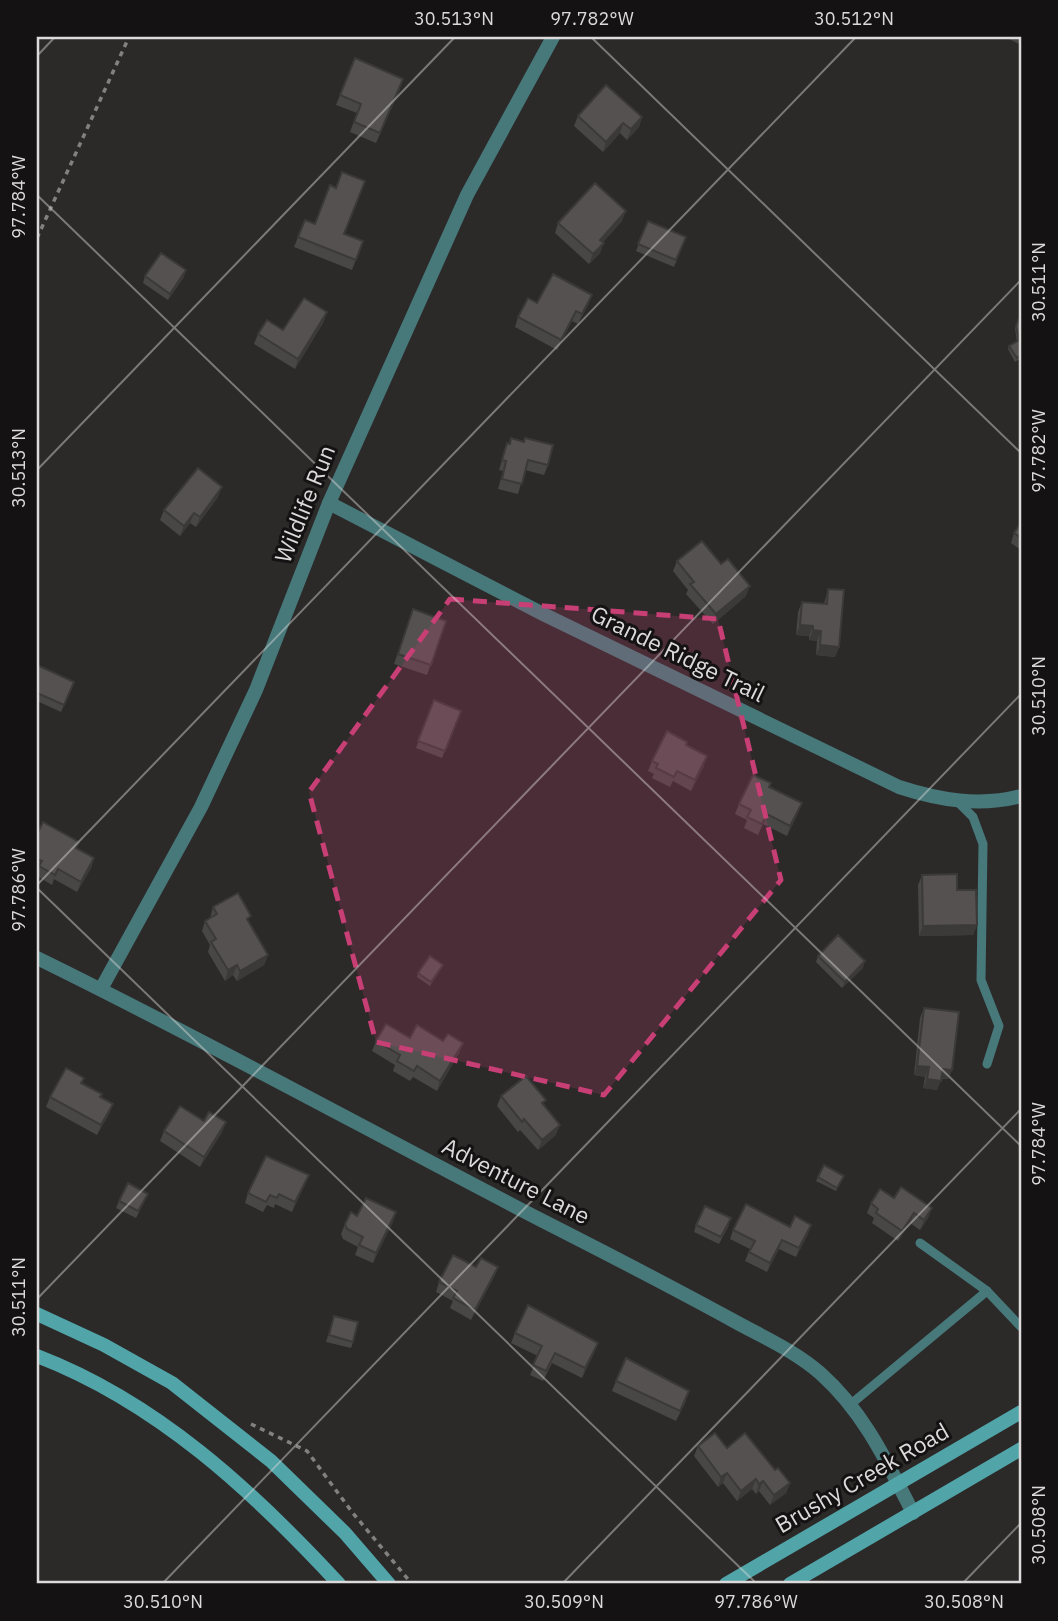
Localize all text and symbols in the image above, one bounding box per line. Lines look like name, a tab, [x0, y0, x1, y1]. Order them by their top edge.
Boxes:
text: 30.513°N	[414, 7, 494, 30]
text: 97.782°W	[550, 7, 634, 30]
text: 30.512°N	[814, 7, 894, 30]
text: 97.784°W	[7, 155, 30, 239]
text: 30.511°N	[1027, 242, 1050, 322]
text: 97.782°W	[1027, 409, 1050, 493]
text: 30.513°N	[7, 428, 30, 508]
street label: Wildlife Run	[267, 440, 341, 567]
street label: Grande Ridge Trail	[587, 598, 770, 708]
text: 30.510°N	[1027, 656, 1050, 736]
text: 97.786°W	[7, 848, 30, 932]
text: 97.784°W	[1027, 1102, 1050, 1186]
street label: Adventure Lane	[438, 1130, 595, 1230]
text: 30.511°N	[7, 1257, 30, 1337]
street label: Brushy Creek Road	[769, 1415, 954, 1539]
text: 30.508°N	[1027, 1485, 1050, 1565]
text: 30.510°N	[123, 1590, 203, 1613]
text: 30.509°N	[524, 1590, 604, 1613]
text: 97.786°W	[714, 1590, 798, 1613]
text: 30.508°N	[924, 1590, 1004, 1613]

